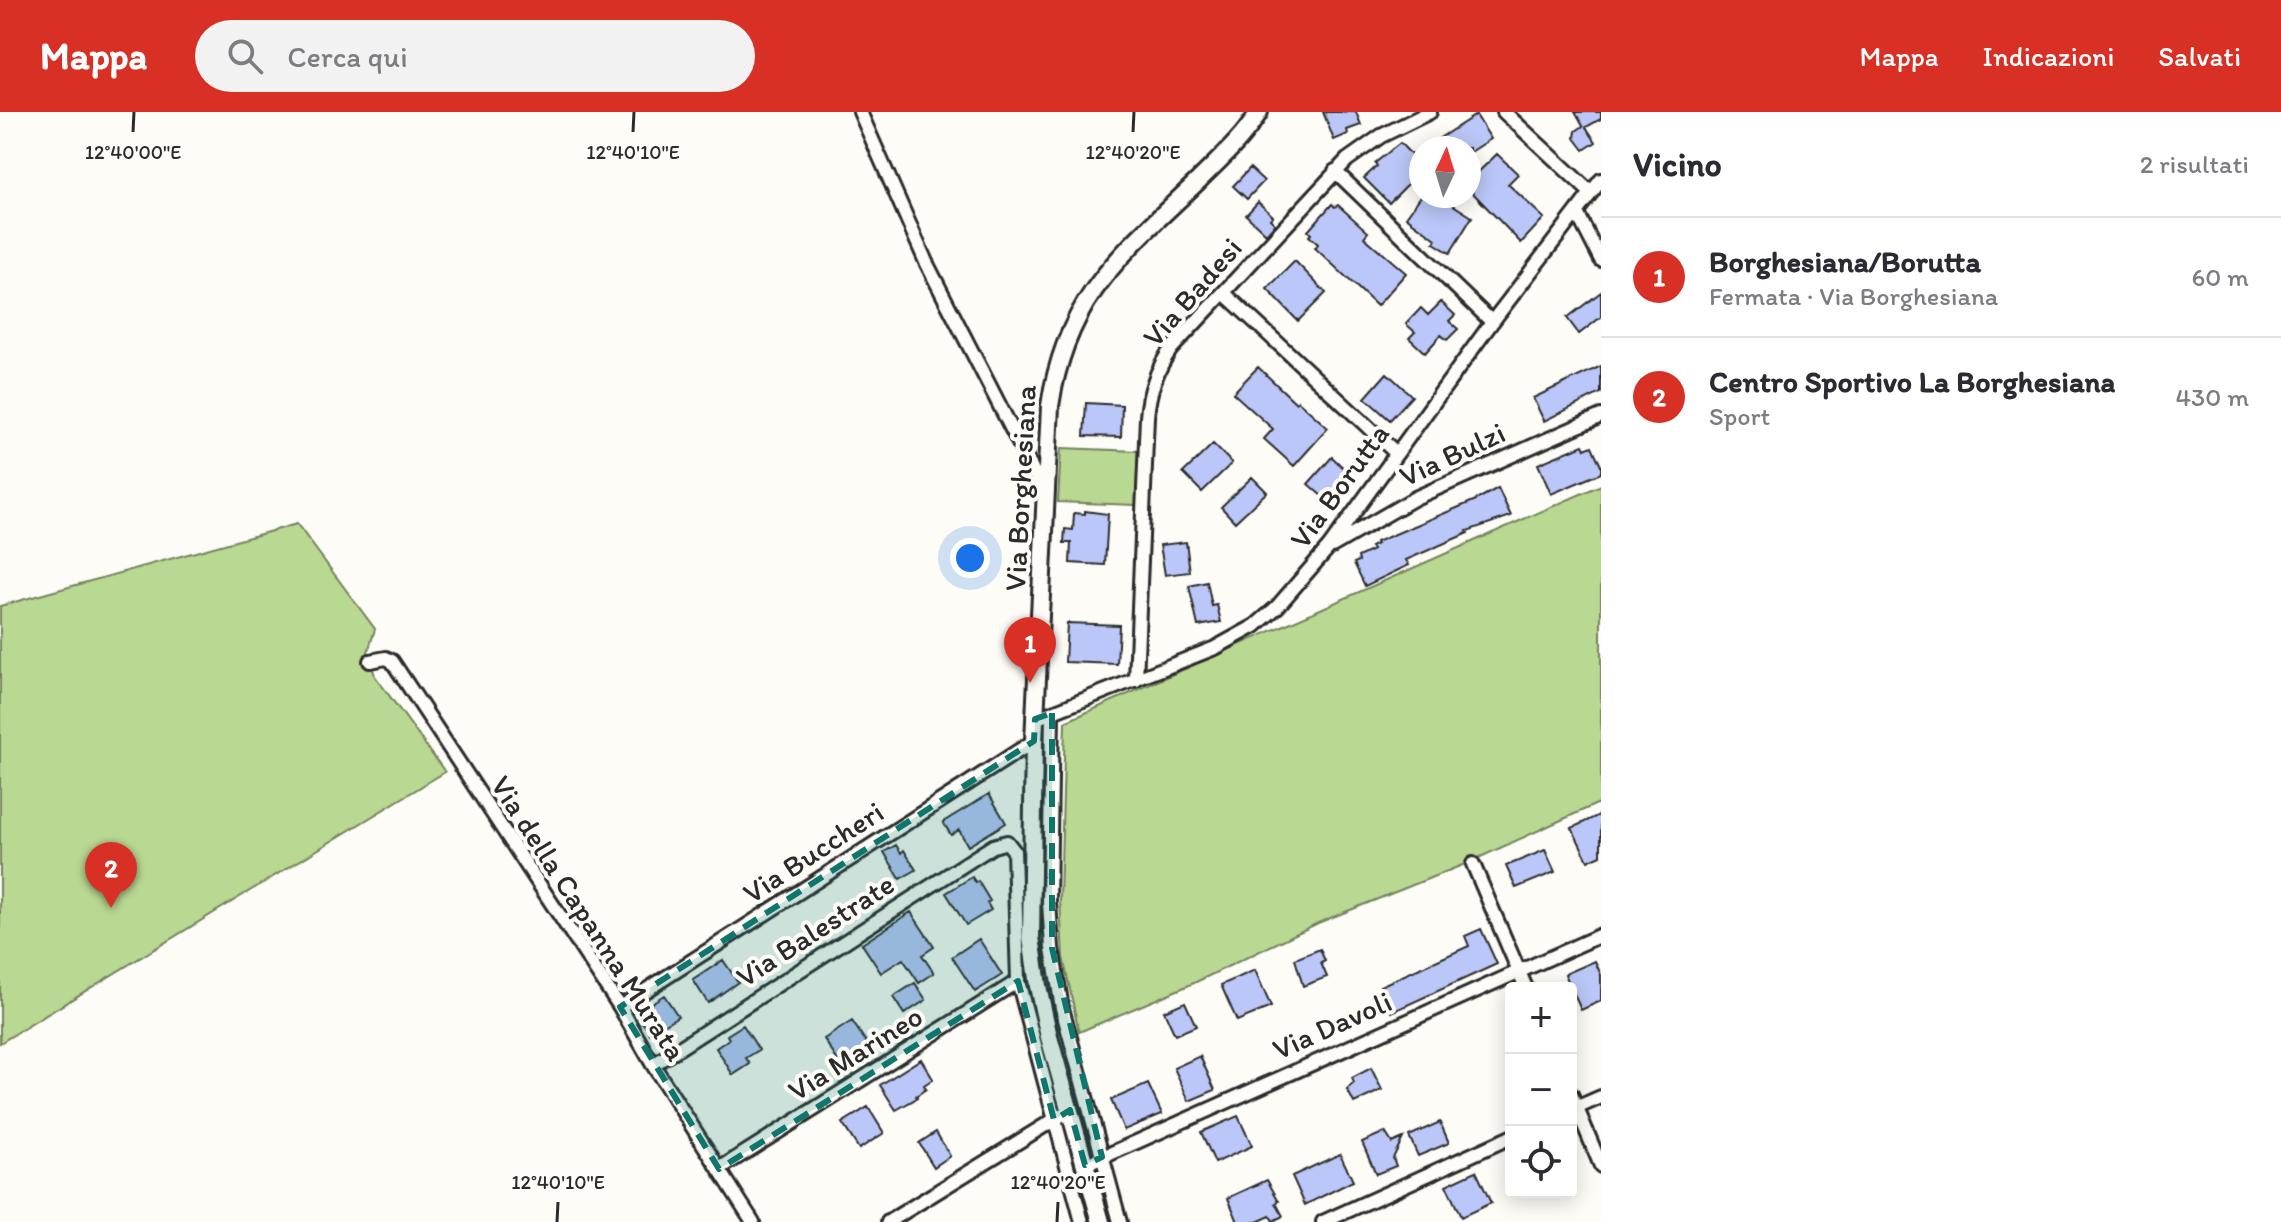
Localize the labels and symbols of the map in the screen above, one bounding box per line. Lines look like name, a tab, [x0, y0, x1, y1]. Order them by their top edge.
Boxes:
north arrow	[1409, 136, 1481, 208]
text: 12°40'00"E	[85, 140, 181, 164]
text: 12°40'10"E	[586, 140, 680, 164]
text: 12°40'20"E	[1086, 140, 1180, 164]
street label: Via Badesi	[1134, 230, 1250, 354]
street label: Via Borghesiana	[996, 383, 1044, 592]
street label: Via Bulzi	[1393, 413, 1511, 495]
street label: Via Borutta	[1281, 416, 1397, 556]
your location	[950, 538, 990, 578]
pin: 1	[1004, 617, 1056, 683]
street label: Via della Capanna Murata	[483, 769, 695, 1068]
street label: Via Buccheri	[736, 793, 890, 911]
pin: 2	[85, 842, 137, 908]
street label: Via Balestrate	[729, 865, 901, 995]
street label: Via Davoli	[1267, 982, 1397, 1068]
street label: Via Marineo	[781, 997, 929, 1109]
text: 12°40'10"E	[511, 1170, 605, 1194]
text: 12°40'20"E	[1011, 1170, 1105, 1194]

